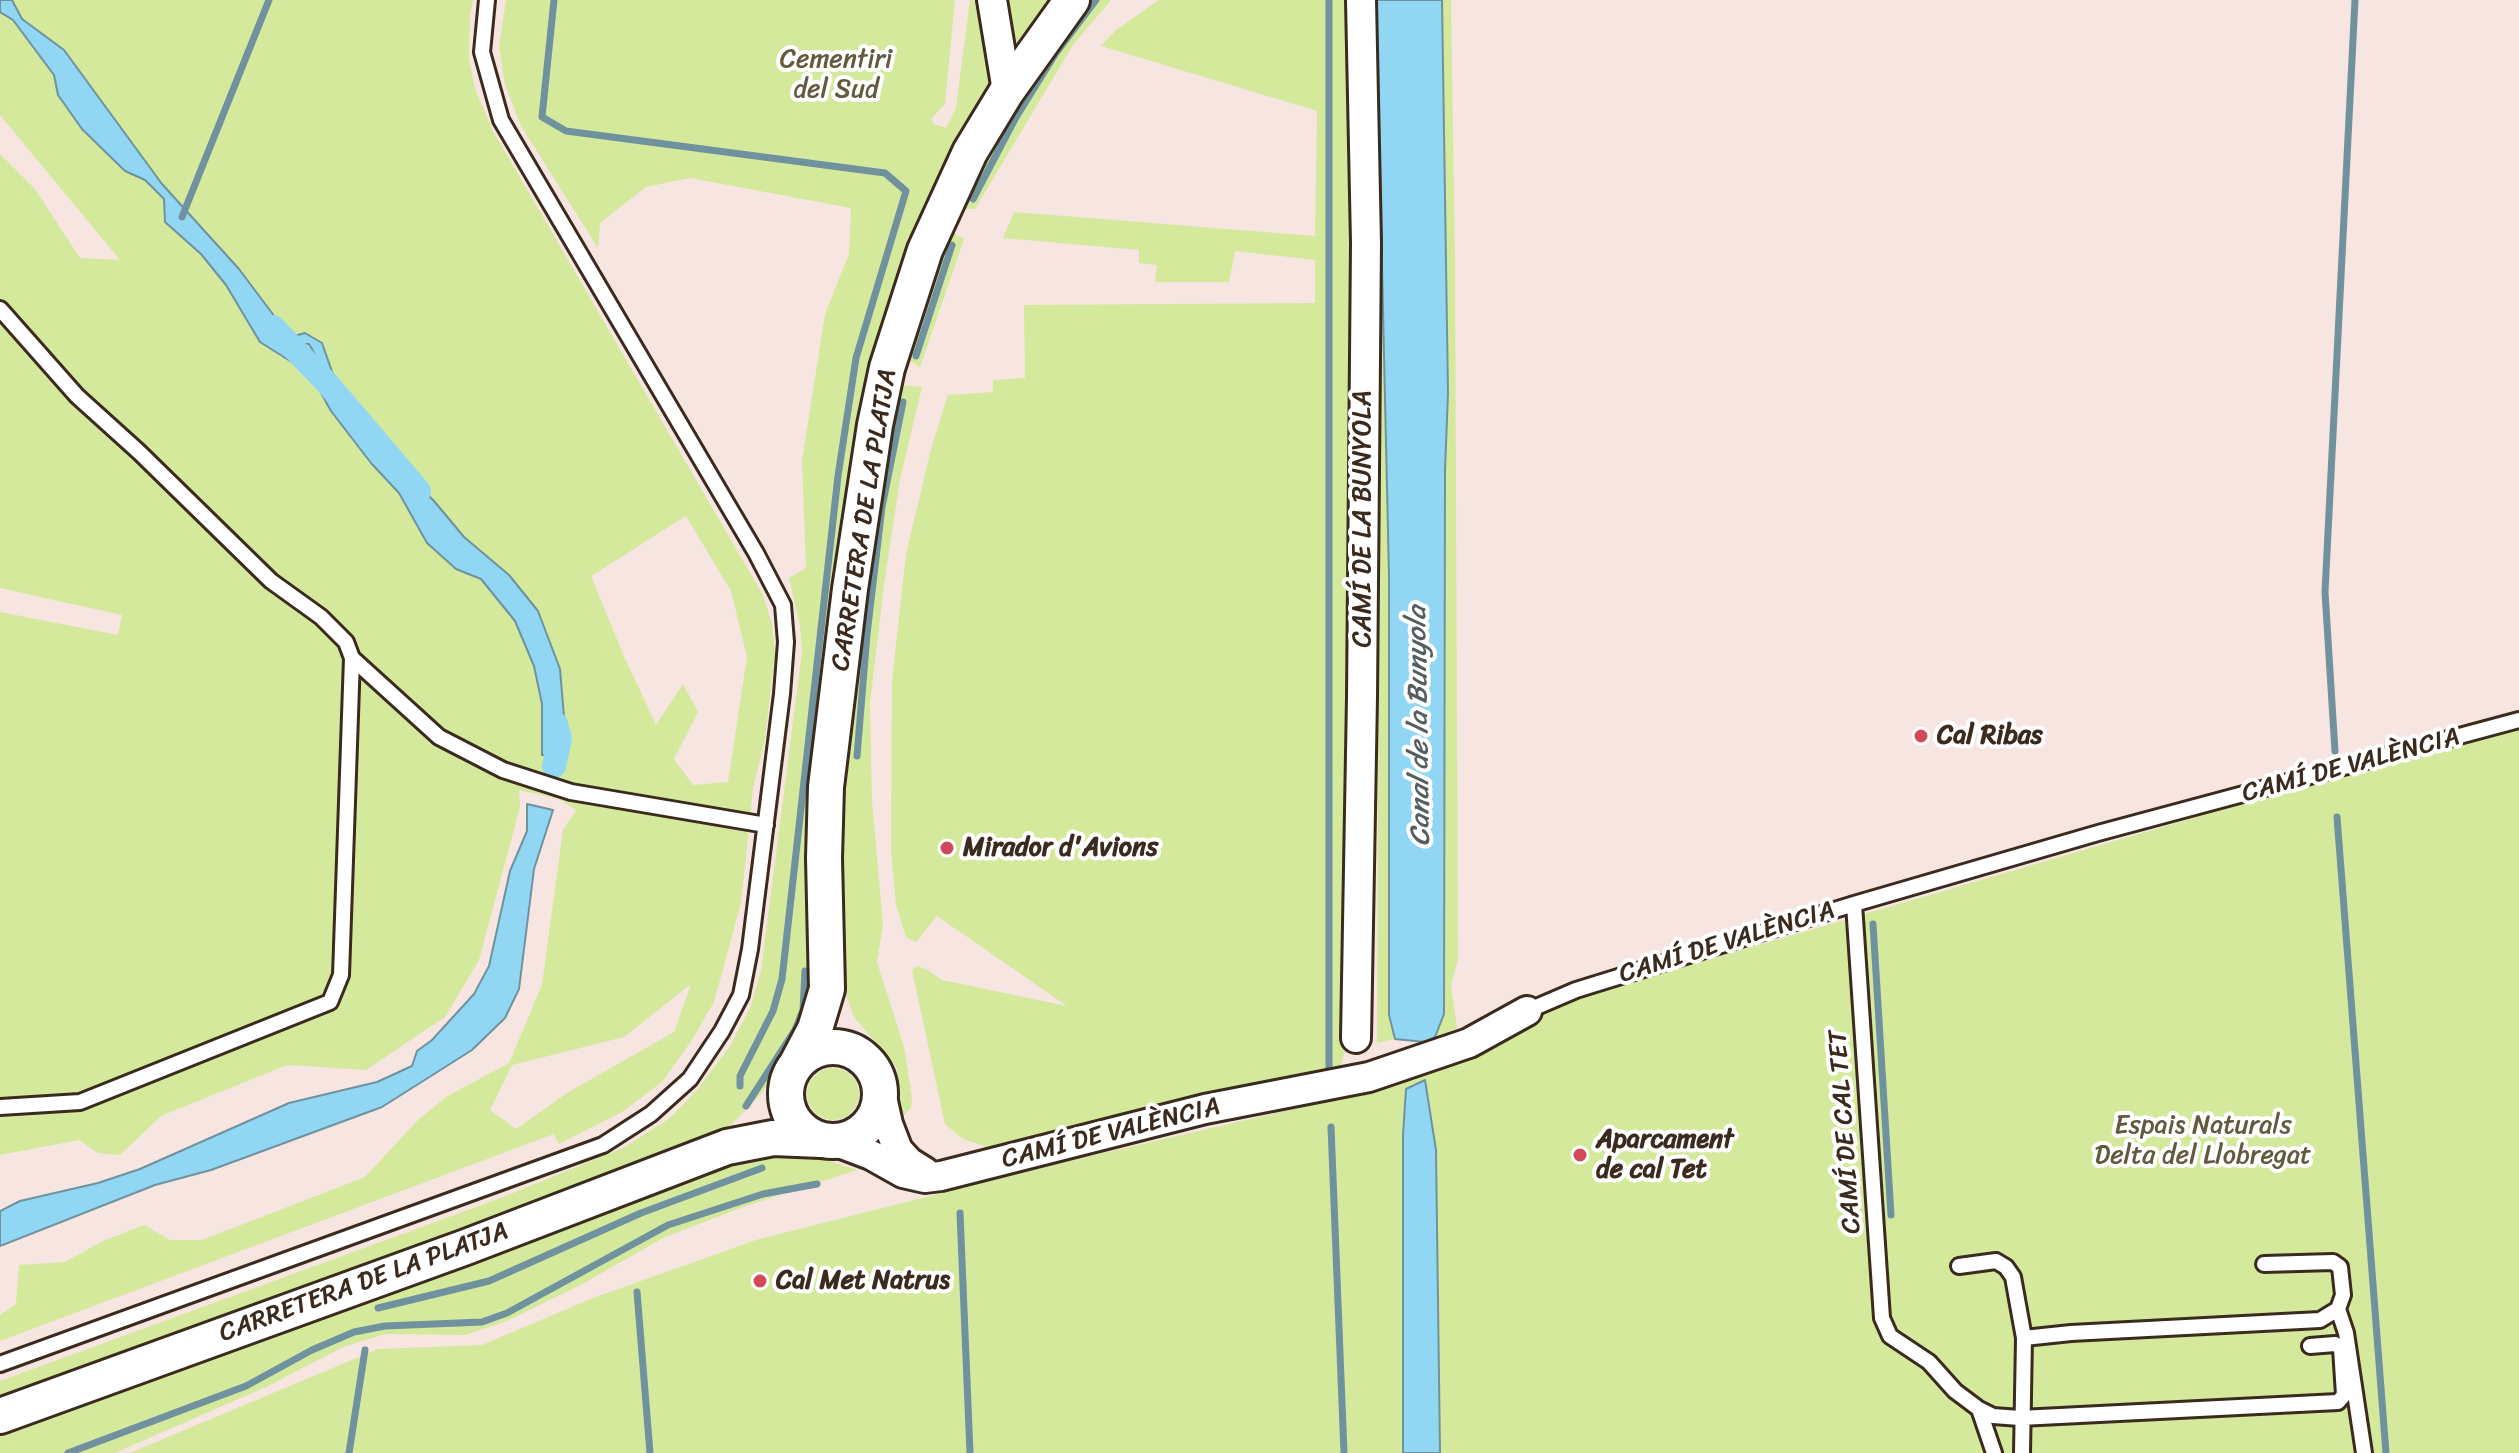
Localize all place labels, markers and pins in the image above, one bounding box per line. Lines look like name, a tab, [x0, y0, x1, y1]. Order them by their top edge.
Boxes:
place label: Cal Ribas	[1937, 720, 2043, 752]
marker: Cal Ribas	[1912, 727, 1930, 745]
place label: Mirador d'Avions	[963, 832, 1158, 864]
marker: Mirador d'Avions	[938, 839, 956, 857]
place label: Aparcament de cal Tet	[1596, 1124, 1734, 1186]
marker: Aparcament de cal Tet	[1571, 1146, 1589, 1164]
place label: Cal Met Natrus	[776, 1265, 950, 1297]
marker: Cal Met Natrus	[751, 1272, 769, 1290]

